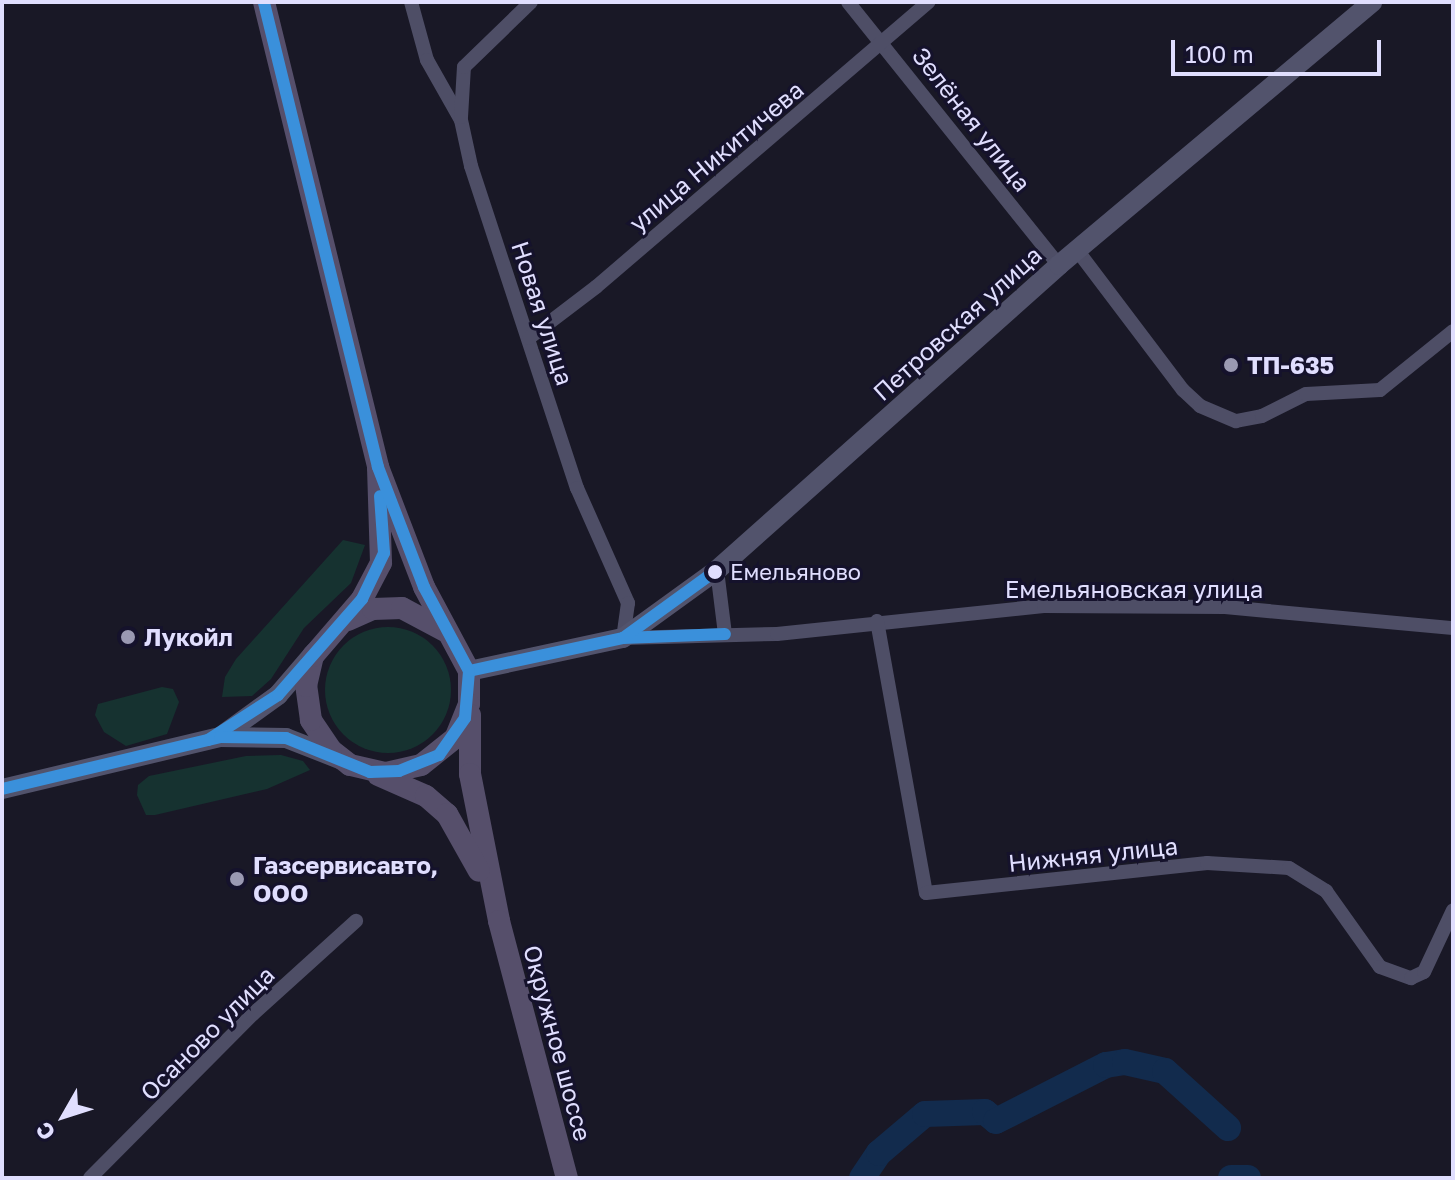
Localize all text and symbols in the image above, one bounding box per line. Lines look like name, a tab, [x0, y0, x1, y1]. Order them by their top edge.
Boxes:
scale bar	[1175, 24, 1385, 74]
text: 100 m	[1185, 39, 1254, 68]
street label: Зелёная улица	[907, 41, 1037, 197]
street label: улица Никитичева	[623, 75, 809, 237]
street label: Новая улица	[506, 237, 580, 389]
street label: Петровская улица	[867, 240, 1047, 406]
place label: ТП-635	[1247, 351, 1334, 379]
marker: ТП-635	[1222, 356, 1240, 374]
place label: Емельяново	[730, 559, 861, 585]
marker: Емельяново	[707, 564, 723, 580]
street label: Емельяновская улица	[1005, 575, 1263, 603]
place label: Лукойл	[144, 623, 233, 651]
marker: Лукойл	[119, 628, 137, 646]
street label: Нижняя улица	[1007, 831, 1179, 877]
place label: Газсервисавто, ООО	[253, 851, 438, 907]
marker: Газсервисавто, ООО	[228, 870, 246, 888]
street label: Окружное шоссе	[518, 942, 598, 1144]
street label: Осаново улица	[134, 960, 280, 1106]
north arrow	[24, 1076, 104, 1156]
text: С	[30, 1117, 60, 1146]

